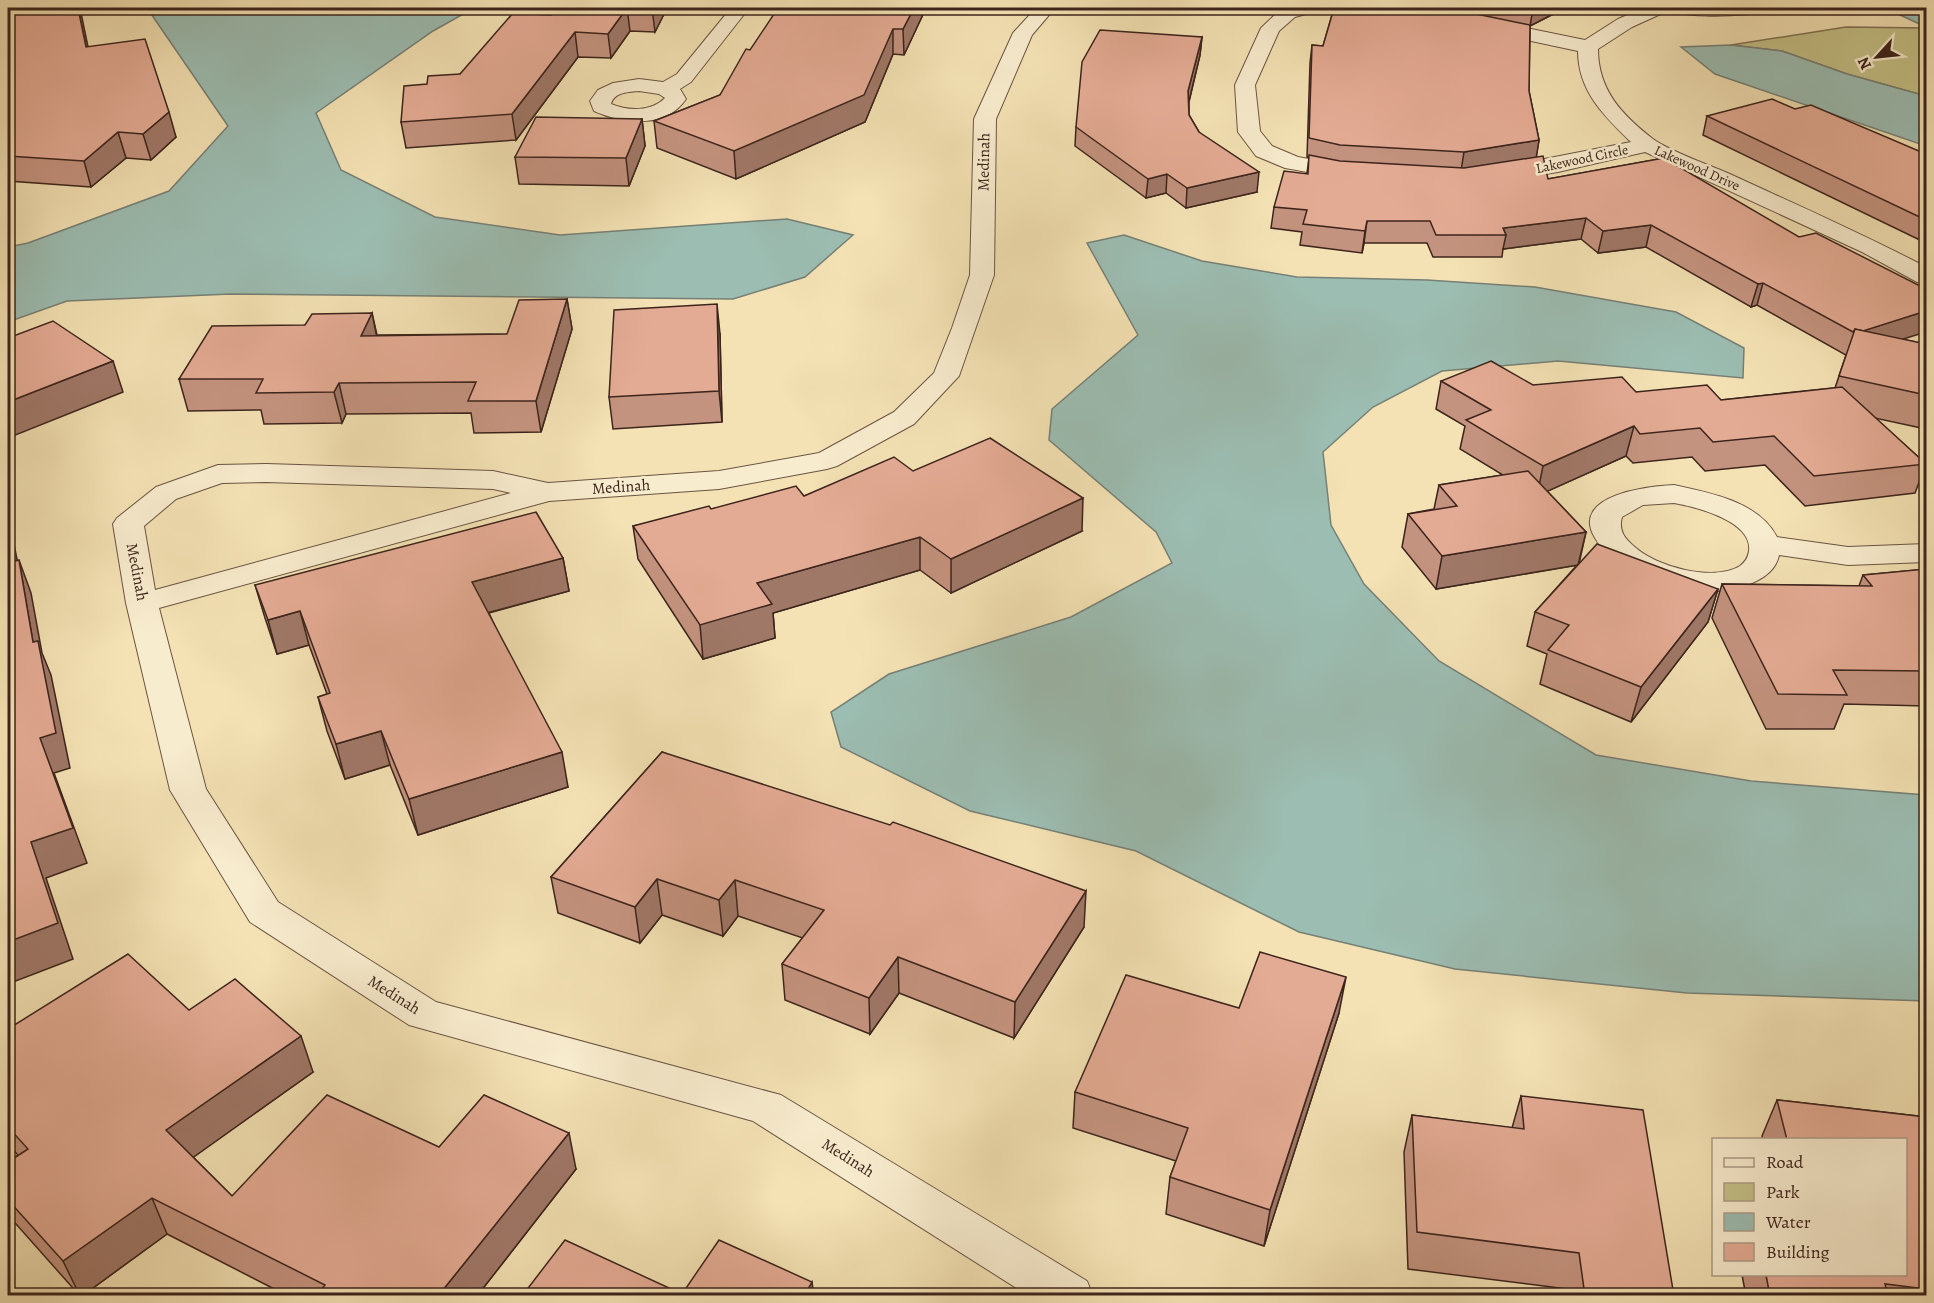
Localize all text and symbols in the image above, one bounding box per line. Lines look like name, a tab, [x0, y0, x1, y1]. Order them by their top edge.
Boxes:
north arrow	[1847, 27, 1907, 87]
text: N	[1852, 53, 1877, 74]
street label: Medinah	[972, 132, 996, 191]
street label: Lakewood Circle	[1534, 140, 1630, 178]
street label: Lakewood Drive	[1651, 141, 1743, 195]
street label: Medinah	[591, 474, 651, 500]
street label: Medinah	[121, 541, 153, 603]
street label: Medinah	[363, 970, 425, 1020]
street label: Medinah	[817, 1133, 879, 1183]
legend	[1712, 1138, 1907, 1276]
text: Road	[1766, 1150, 1804, 1174]
text: Park	[1766, 1180, 1800, 1204]
text: Water	[1765, 1210, 1811, 1234]
text: Building	[1766, 1240, 1830, 1264]

